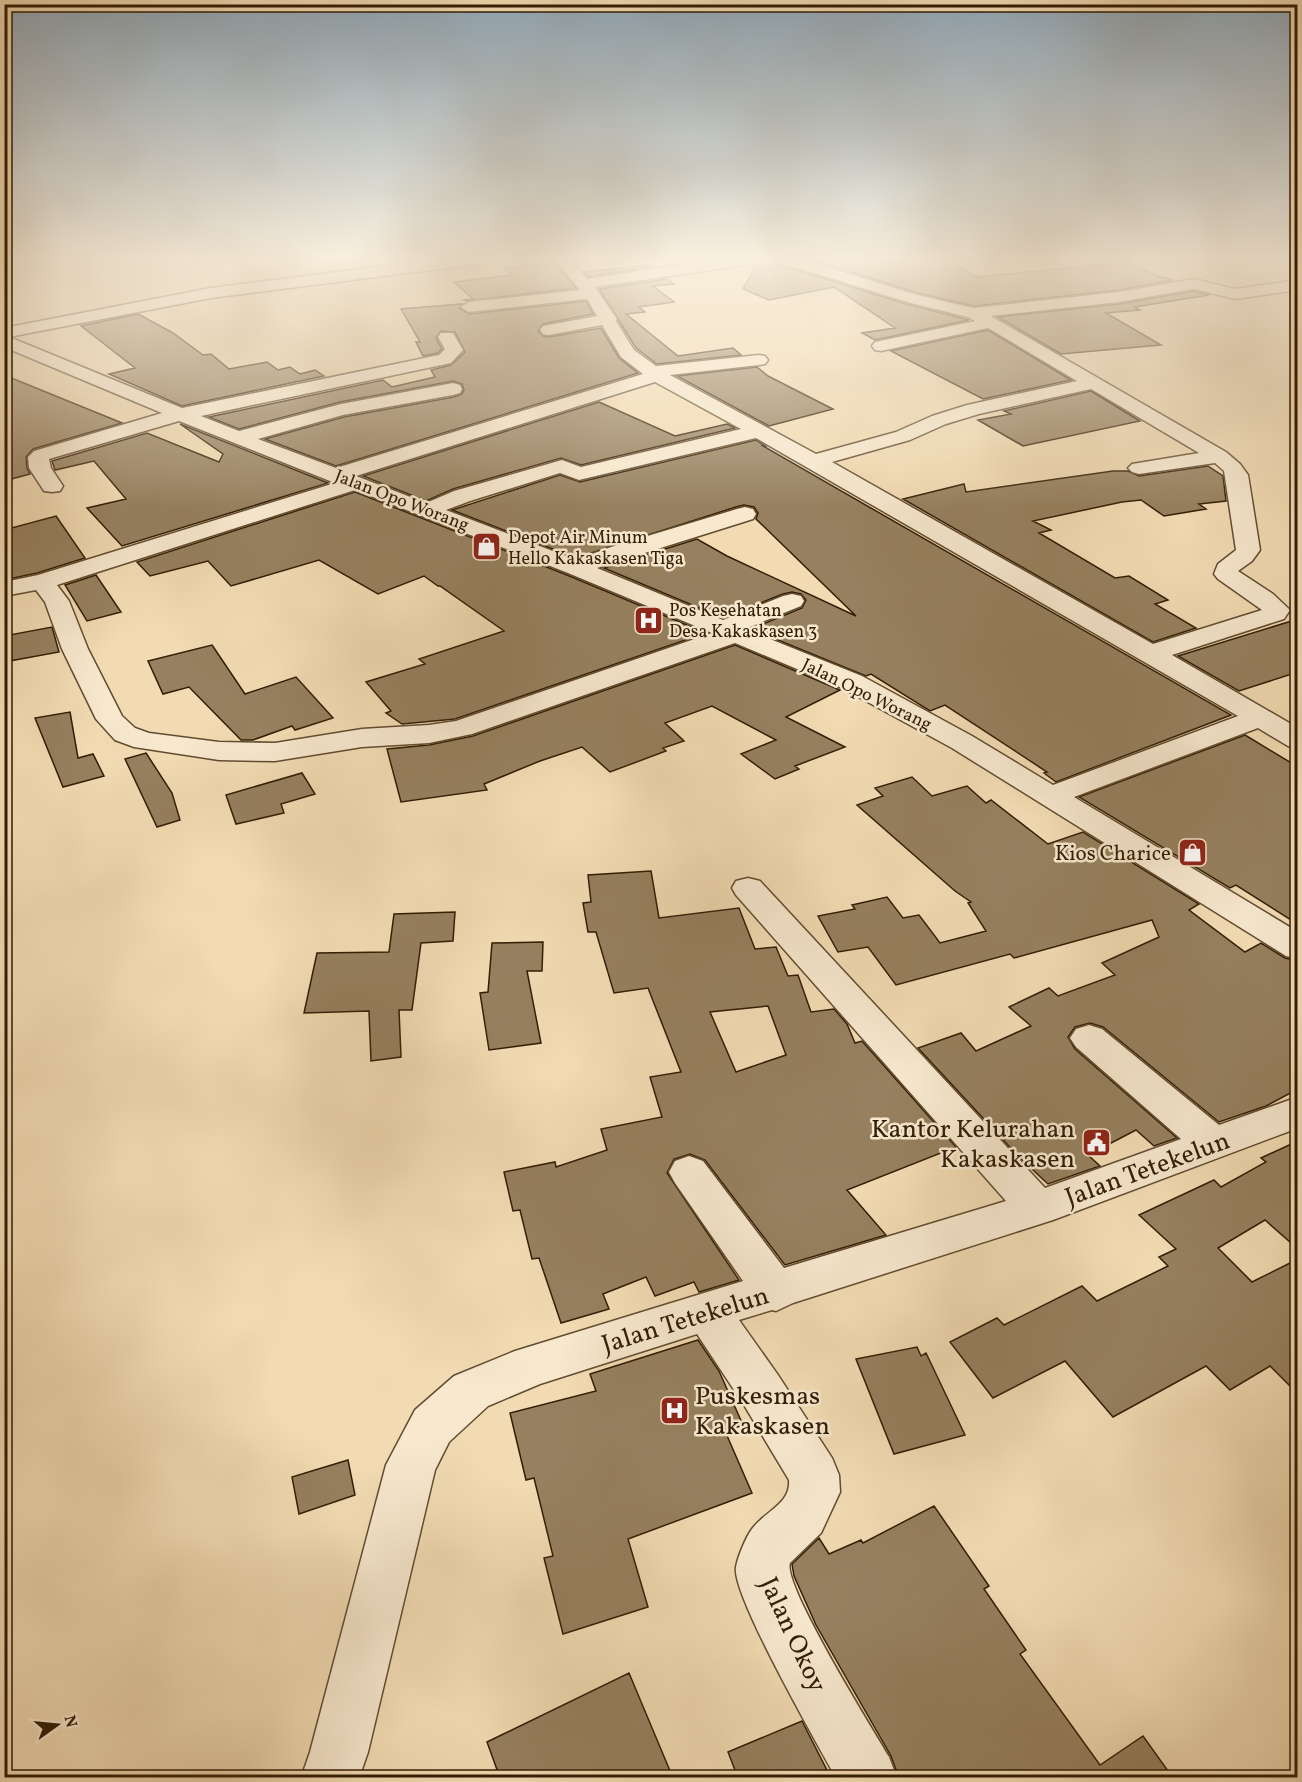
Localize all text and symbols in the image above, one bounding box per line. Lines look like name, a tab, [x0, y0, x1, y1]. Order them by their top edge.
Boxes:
street label: Jalan Opo Worang	[331, 464, 472, 539]
place label: Depot Air Minum Hello Kakaskasen Tiga	[508, 526, 684, 572]
shop icon: Depot Air Minum Hello Kakaskasen Tiga	[471, 531, 503, 563]
place label: Pos Kesehatan Desa Kakaskasen 3	[669, 599, 817, 645]
hospital icon: Pos Kesehatan Desa Kakaskasen 3	[632, 604, 664, 636]
street label: Jalan Opo Worang	[797, 653, 936, 738]
shop icon: Kios Charice	[1176, 837, 1208, 869]
place label: Kios Charice	[1055, 840, 1171, 869]
place label: Kantor Kelurahan Kakaskasen	[871, 1112, 1075, 1178]
street label: Jalan Tetekelun	[1060, 1123, 1235, 1216]
public building icon: Kantor Kelurahan Kakaskasen	[1080, 1127, 1112, 1159]
street label: Jalan Tetekelun	[598, 1278, 774, 1363]
place label: Puskesmas Kakaskasen	[695, 1379, 830, 1445]
hospital icon: Puskesmas Kakaskasen	[658, 1394, 690, 1426]
street label: Jalan Okoy	[750, 1571, 835, 1698]
north arrow	[27, 1695, 87, 1755]
text: N	[57, 1713, 82, 1730]

